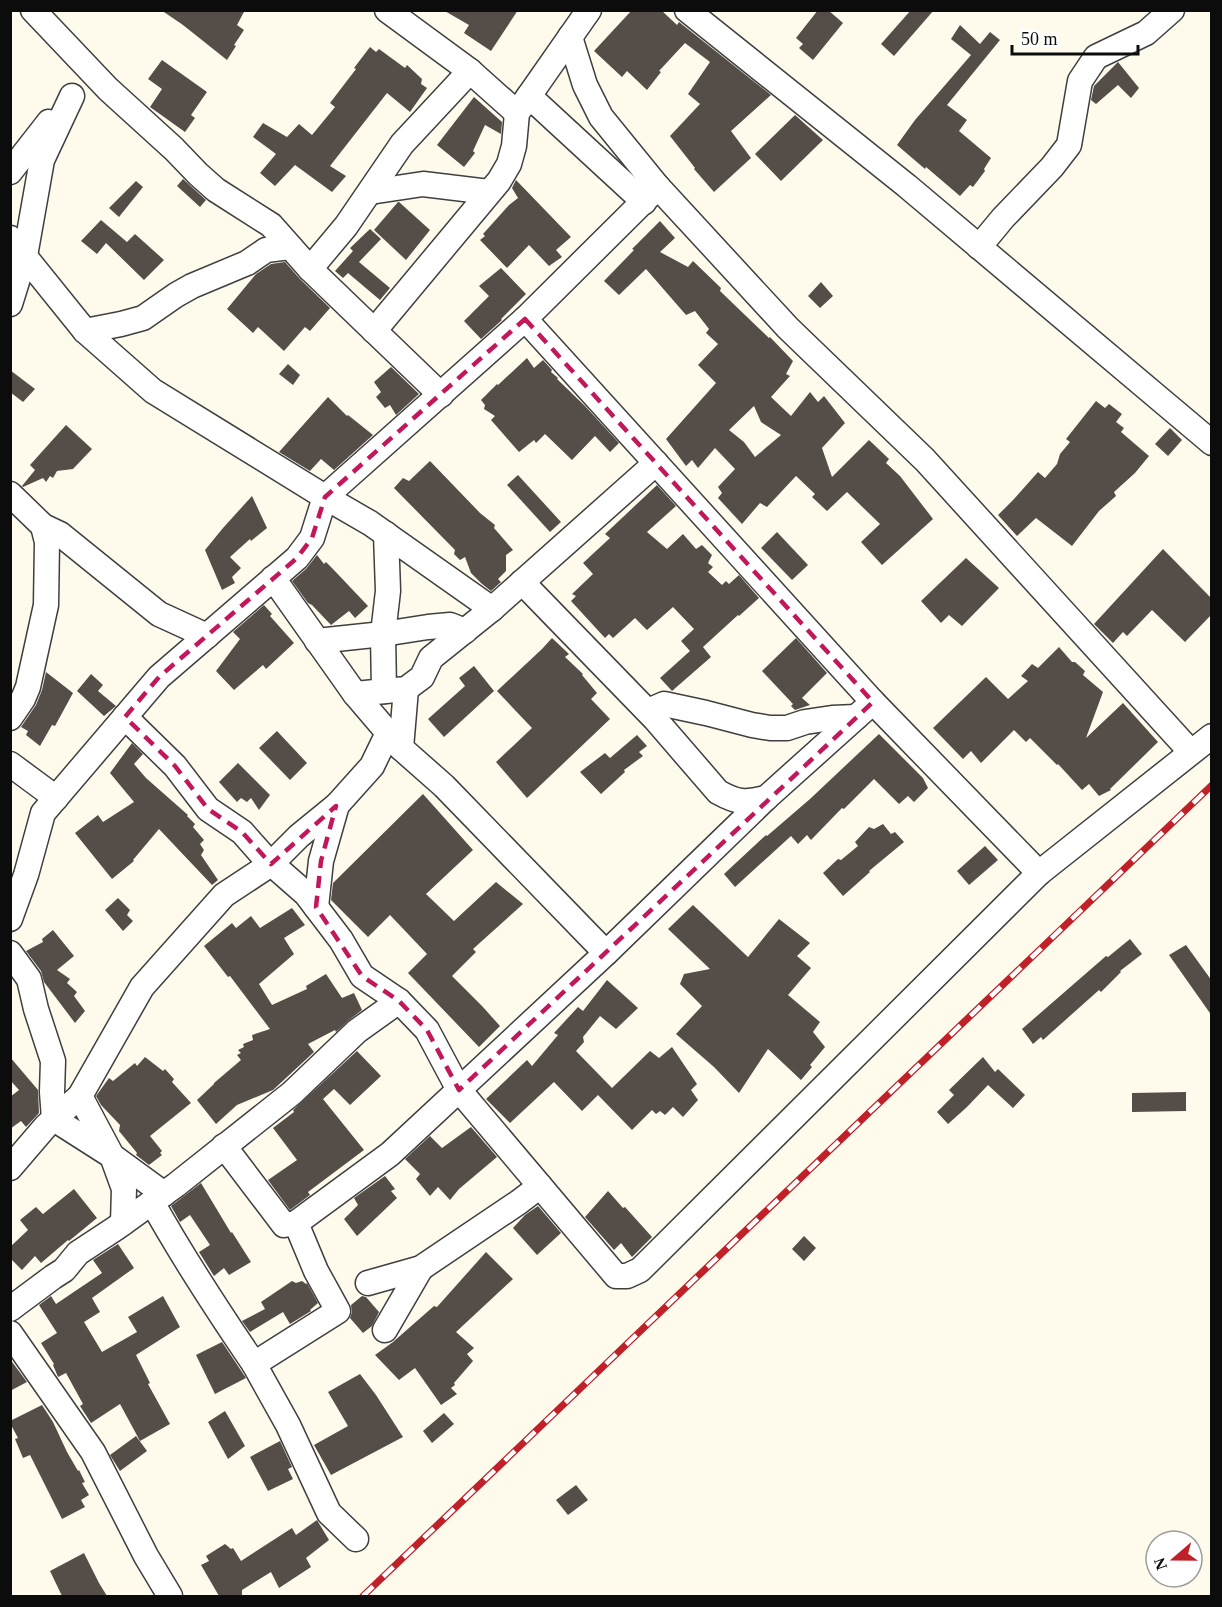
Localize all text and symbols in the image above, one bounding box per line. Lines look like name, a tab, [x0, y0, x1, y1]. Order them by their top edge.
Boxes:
scale bar	[1012, 18, 1138, 56]
text: 50 m	[1021, 29, 1058, 49]
north arrow	[1144, 1529, 1204, 1589]
text: N	[1150, 1555, 1170, 1572]

